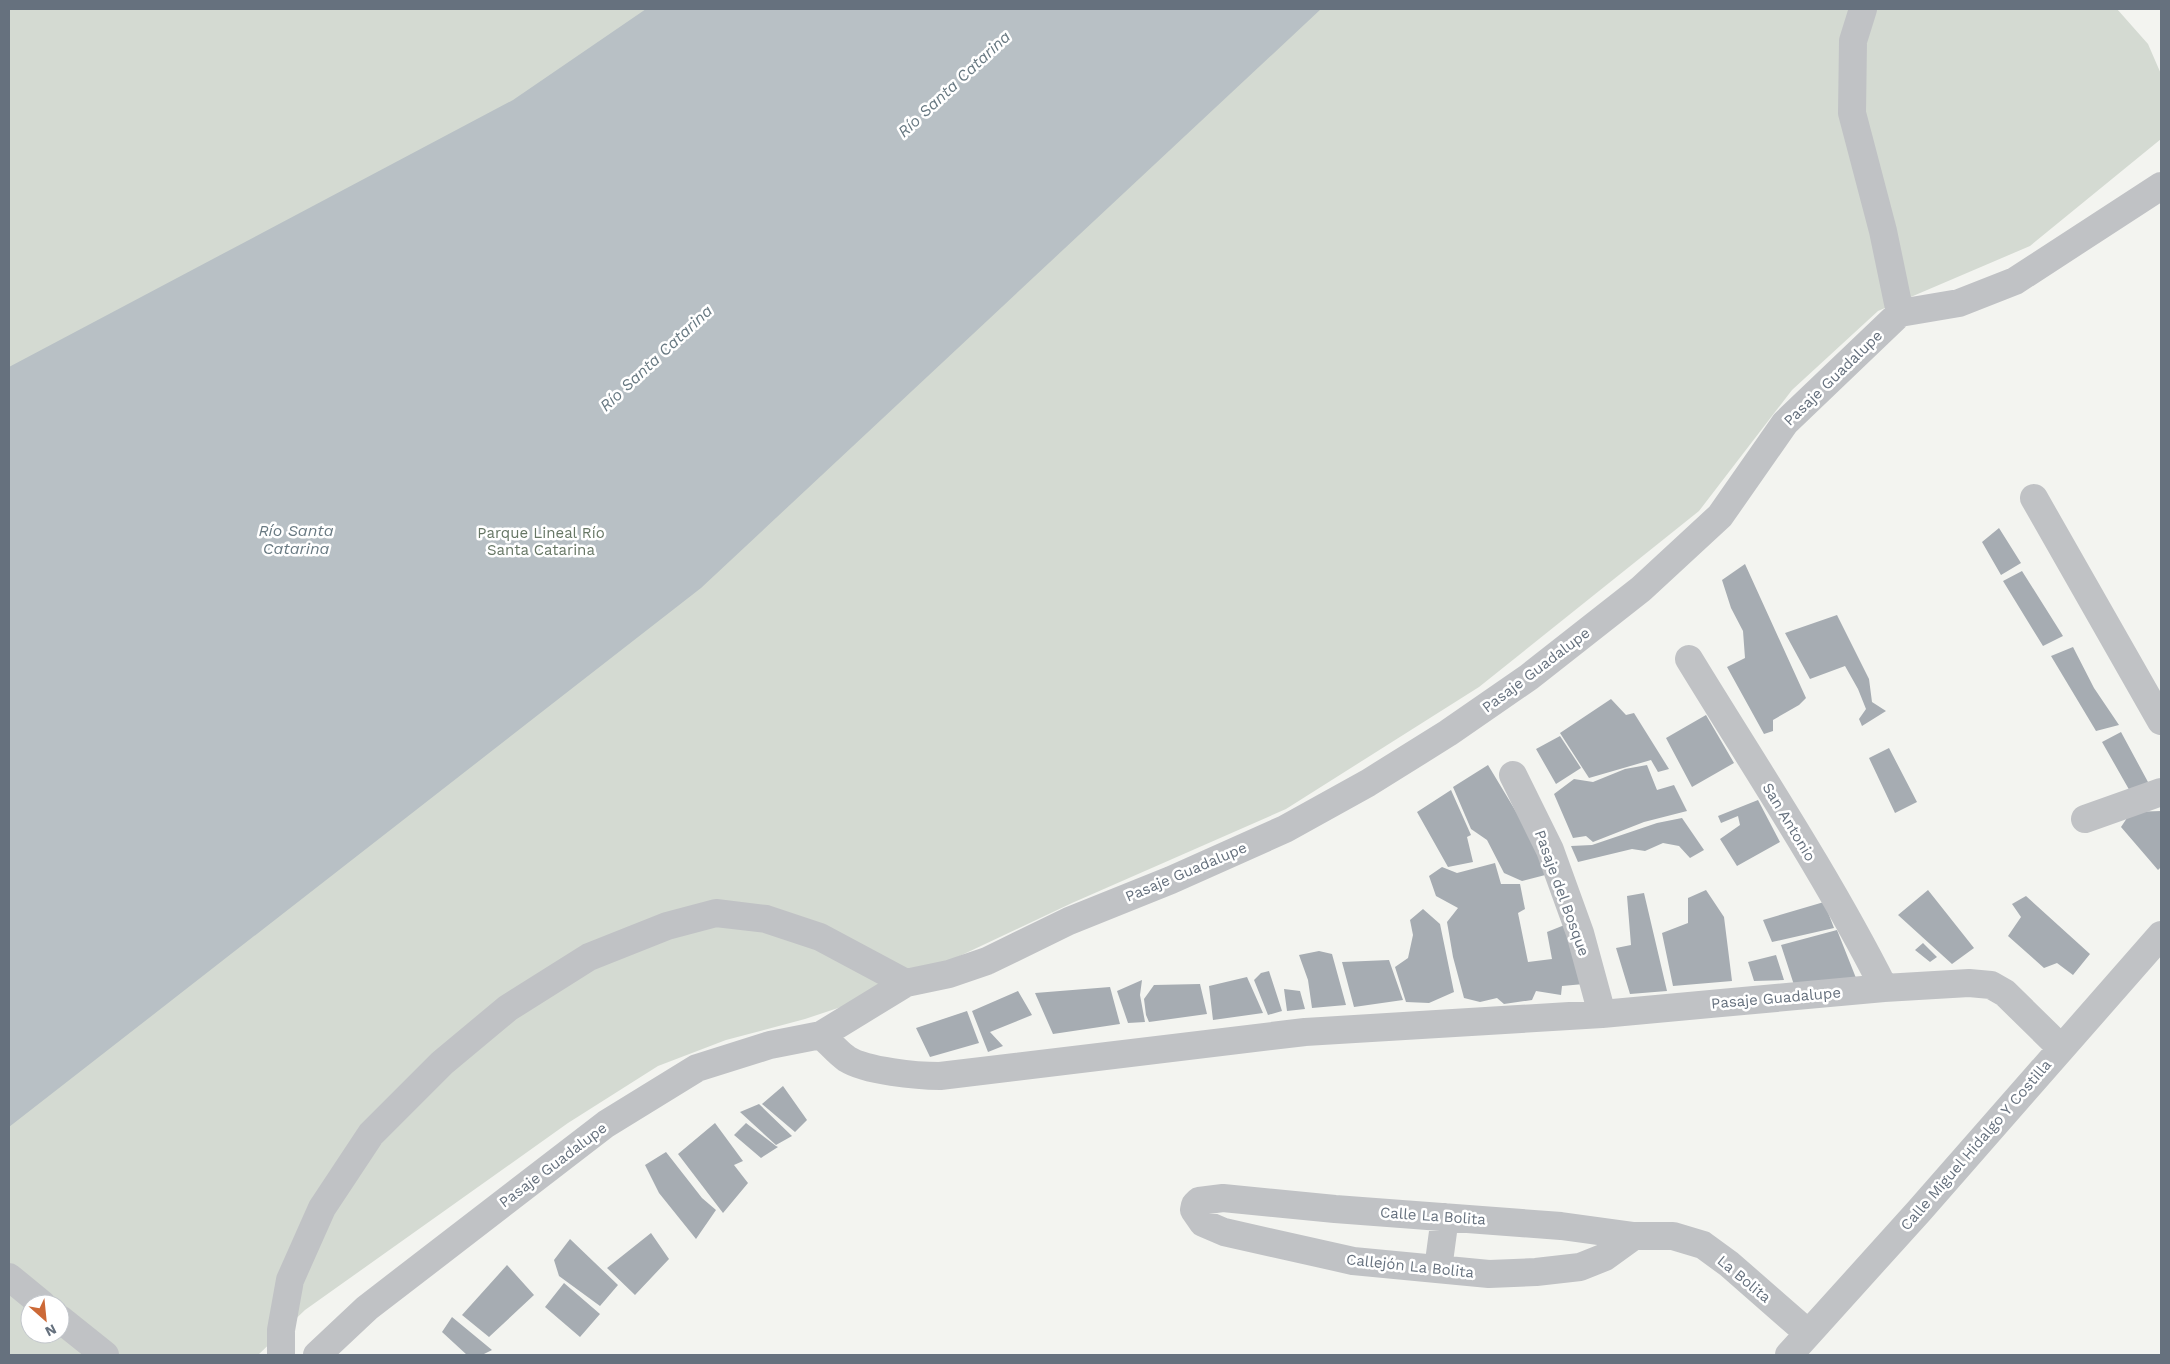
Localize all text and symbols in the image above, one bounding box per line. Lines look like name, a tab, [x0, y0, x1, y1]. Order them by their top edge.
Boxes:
water label: Río Santa Catarina	[894, 27, 1014, 141]
water label: Río Santa Catarina	[596, 301, 716, 415]
street label: Pasaje Guadalupe	[1780, 326, 1886, 430]
water label: Río Santa Catarina	[259, 521, 334, 558]
park label: Parque Lineal Río Santa Catarina	[477, 524, 605, 559]
street label: Pasaje Guadalupe	[1479, 624, 1593, 716]
street label: San Antonio	[1759, 779, 1819, 865]
street label: Pasaje del Bosque	[1531, 827, 1593, 959]
street label: Pasaje Guadalupe	[1123, 838, 1249, 906]
street label: Pasaje Guadalupe	[1710, 983, 1842, 1013]
street label: Calle Miguel Hidalgo Y Costilla	[1897, 1055, 2056, 1234]
street label: Pasaje Guadalupe	[496, 1119, 610, 1211]
street label: Calle La Bolita	[1379, 1203, 1487, 1229]
street label: Callejón La Bolita	[1345, 1250, 1475, 1282]
street label: La Bolita	[1714, 1251, 1775, 1307]
north arrow	[20, 1294, 70, 1344]
text: N	[43, 1321, 59, 1340]

